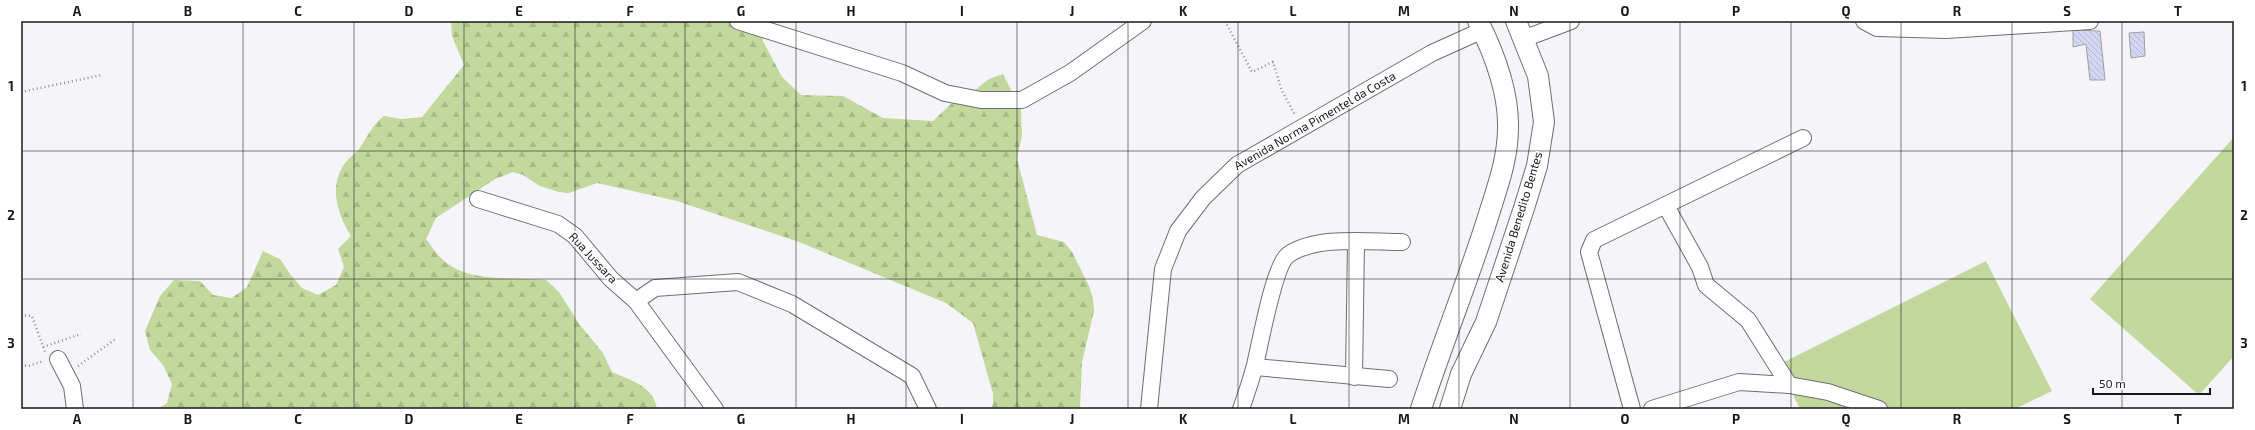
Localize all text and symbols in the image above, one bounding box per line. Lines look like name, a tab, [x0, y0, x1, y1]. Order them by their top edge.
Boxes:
text: A	[73, 3, 82, 19]
text: B	[184, 3, 192, 19]
text: C	[294, 3, 302, 19]
text: D	[405, 3, 414, 19]
text: E	[515, 3, 523, 19]
text: F	[626, 3, 634, 19]
text: G	[737, 3, 745, 19]
text: H	[847, 3, 856, 19]
text: I	[960, 3, 964, 19]
text: J	[1070, 3, 1074, 19]
text: K	[1179, 3, 1188, 19]
text: L	[1290, 3, 1297, 19]
text: M	[1398, 3, 1410, 19]
text: N	[1509, 3, 1519, 19]
text: O	[1621, 3, 1630, 19]
text: P	[1732, 3, 1740, 19]
text: Q	[1842, 3, 1851, 20]
text: R	[1953, 3, 1962, 19]
text: S	[2063, 3, 2071, 19]
text: T	[2174, 3, 2182, 19]
street label: Avenida Norma Pimentel da Costa	[1231, 68, 1398, 172]
text: 1	[8, 78, 14, 94]
text: 1	[2241, 78, 2247, 94]
street label: Avenida Benedito Bentes	[1492, 150, 1545, 283]
text: 2	[7, 207, 15, 223]
text: 2	[2240, 207, 2248, 223]
street label: Rua Jussara	[567, 229, 621, 286]
text: 3	[7, 335, 15, 351]
text: 3	[2240, 335, 2248, 351]
scale bar	[2093, 370, 2210, 396]
text: 50 m	[2099, 376, 2126, 390]
text: A	[73, 411, 82, 427]
text: B	[184, 411, 192, 427]
text: C	[294, 411, 302, 427]
text: D	[405, 411, 414, 427]
text: E	[515, 411, 523, 427]
text: F	[626, 411, 634, 427]
text: G	[737, 411, 745, 427]
text: H	[847, 411, 856, 427]
text: I	[960, 411, 964, 427]
text: J	[1070, 411, 1074, 427]
text: K	[1179, 411, 1188, 427]
text: L	[1290, 411, 1297, 427]
text: M	[1398, 411, 1410, 427]
text: N	[1509, 411, 1519, 427]
text: O	[1621, 411, 1630, 427]
text: P	[1732, 411, 1740, 427]
text: Q	[1842, 411, 1851, 428]
text: R	[1953, 411, 1962, 427]
text: S	[2063, 411, 2071, 427]
text: T	[2174, 411, 2182, 427]

